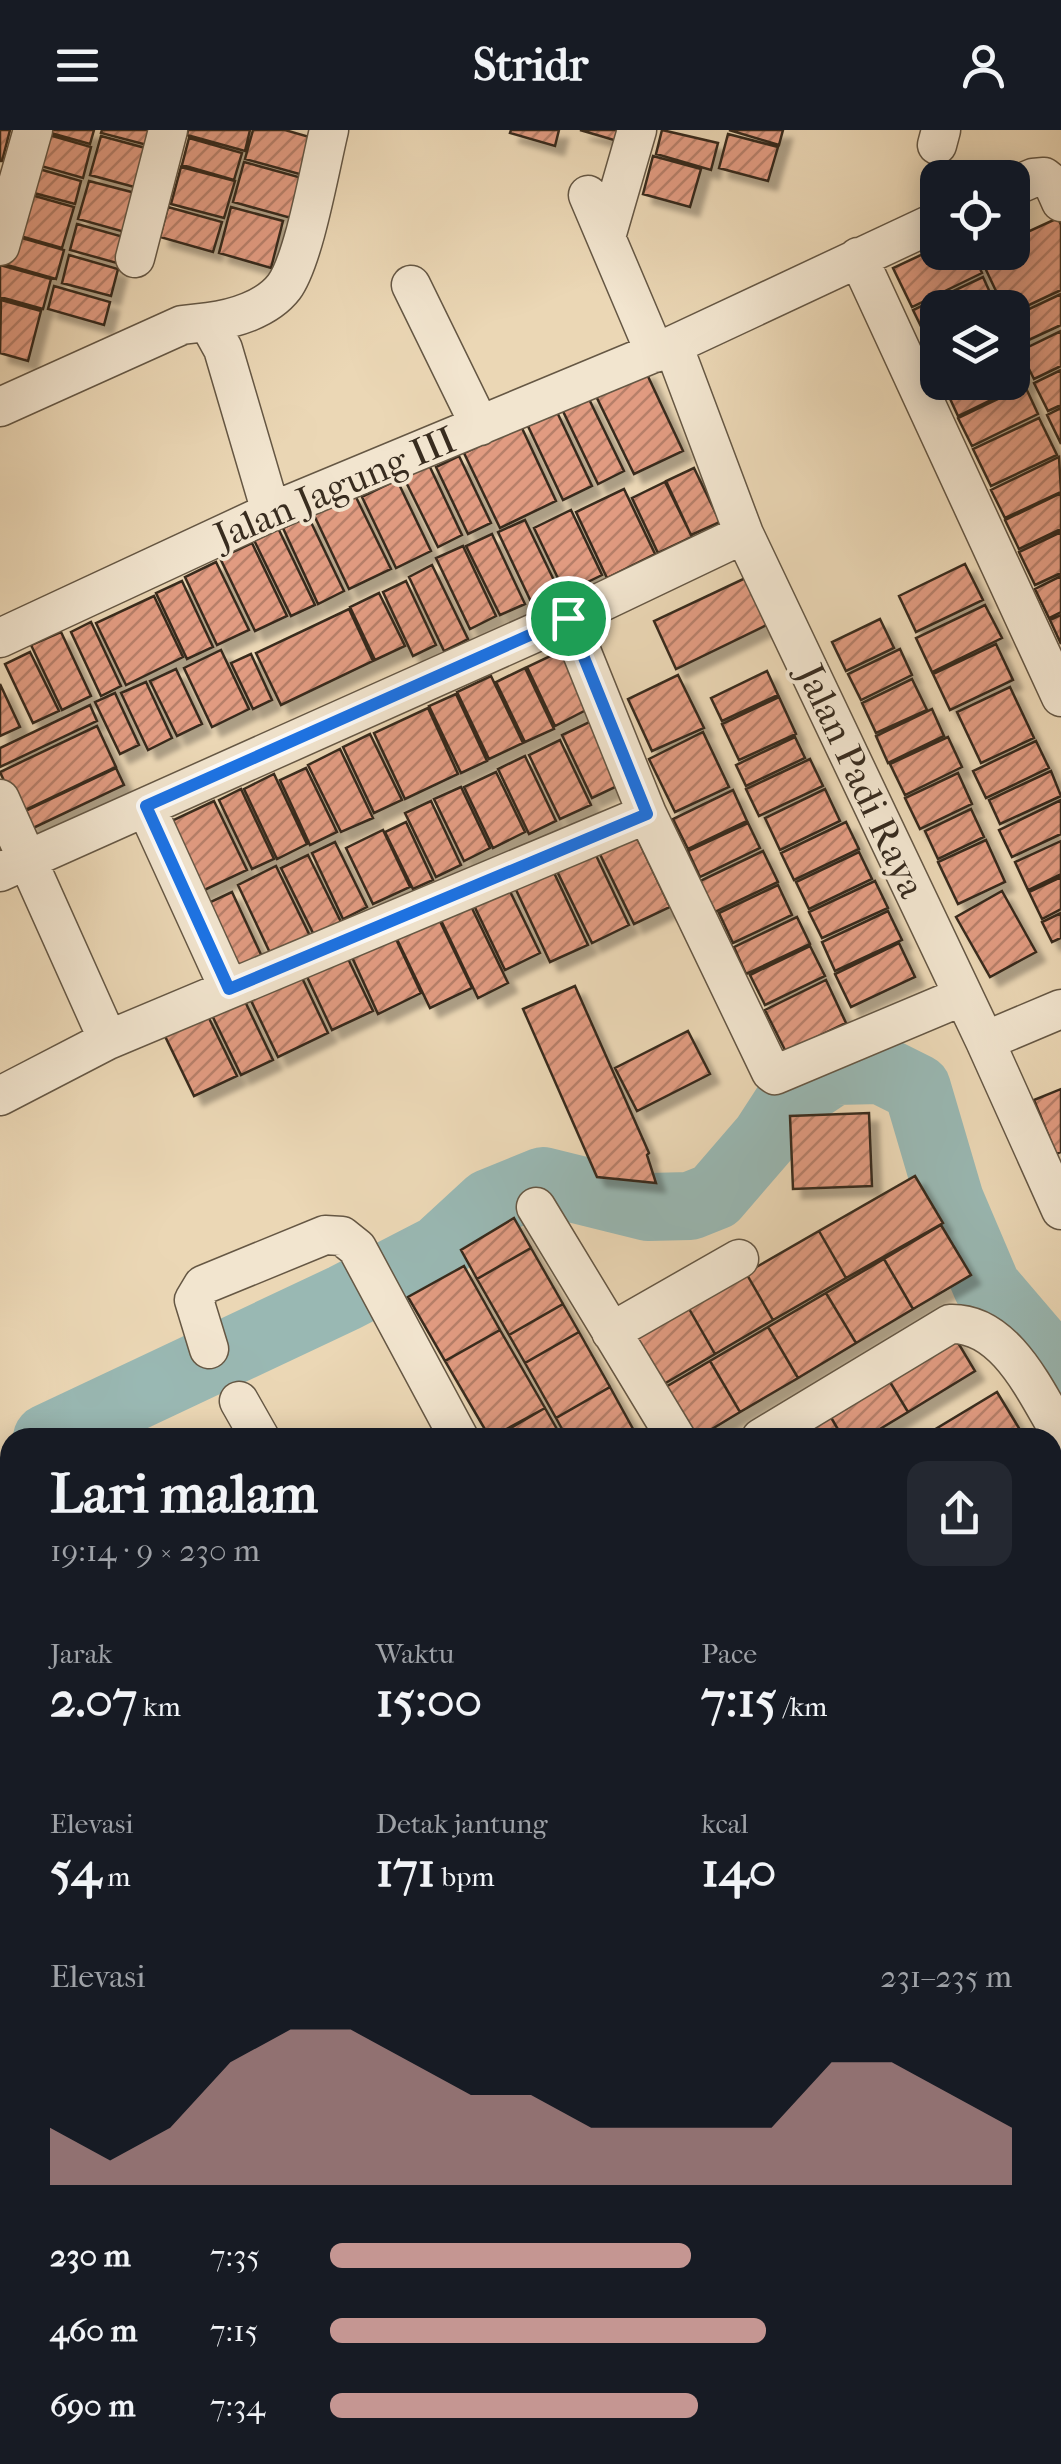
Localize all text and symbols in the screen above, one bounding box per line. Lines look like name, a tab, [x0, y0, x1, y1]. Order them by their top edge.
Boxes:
icon: menu	[50, 38, 105, 93]
icon: person	[956, 38, 1011, 93]
text: Stridr	[473, 39, 588, 92]
map controls	[920, 160, 1030, 400]
button: locate	[920, 160, 1030, 270]
button: layers	[920, 290, 1030, 400]
street label: Jalan Jagung III	[205, 417, 462, 560]
pin	[526, 576, 611, 661]
icon: arrive	[541, 591, 596, 646]
street label: Jalan Padi Raya	[786, 655, 935, 905]
button: share	[907, 1461, 1012, 1566]
text: Lari malam	[50, 1462, 318, 1526]
text: 19:14 · 9 × 230 m	[50, 1532, 260, 1569]
text: Jarak	[50, 1637, 112, 1670]
text: Waktu	[376, 1637, 454, 1670]
text: Pace	[701, 1637, 757, 1670]
text: 2.07	[50, 1670, 137, 1729]
text: 15:00	[376, 1670, 482, 1729]
text: 7:15	[701, 1670, 777, 1729]
text: km	[137, 1690, 181, 1723]
text: /km	[777, 1690, 827, 1723]
text: Elevasi	[50, 1807, 134, 1840]
text: Detak jantung	[376, 1807, 547, 1840]
text: kcal	[701, 1807, 748, 1840]
text: 54	[50, 1840, 101, 1899]
text: 171	[376, 1840, 435, 1899]
text: 140	[701, 1840, 776, 1899]
text: m	[101, 1860, 130, 1893]
text: bpm	[435, 1860, 495, 1893]
text: Elevasi	[50, 1958, 145, 1995]
text: 231–235 m	[880, 1958, 1012, 1995]
text: 230 m	[50, 2237, 131, 2274]
text: 7:35	[210, 2237, 260, 2274]
text: 460 m	[50, 2312, 137, 2349]
text: 7:15	[210, 2312, 258, 2349]
text: 690 m	[50, 2387, 135, 2424]
text: 7:34	[210, 2387, 265, 2424]

